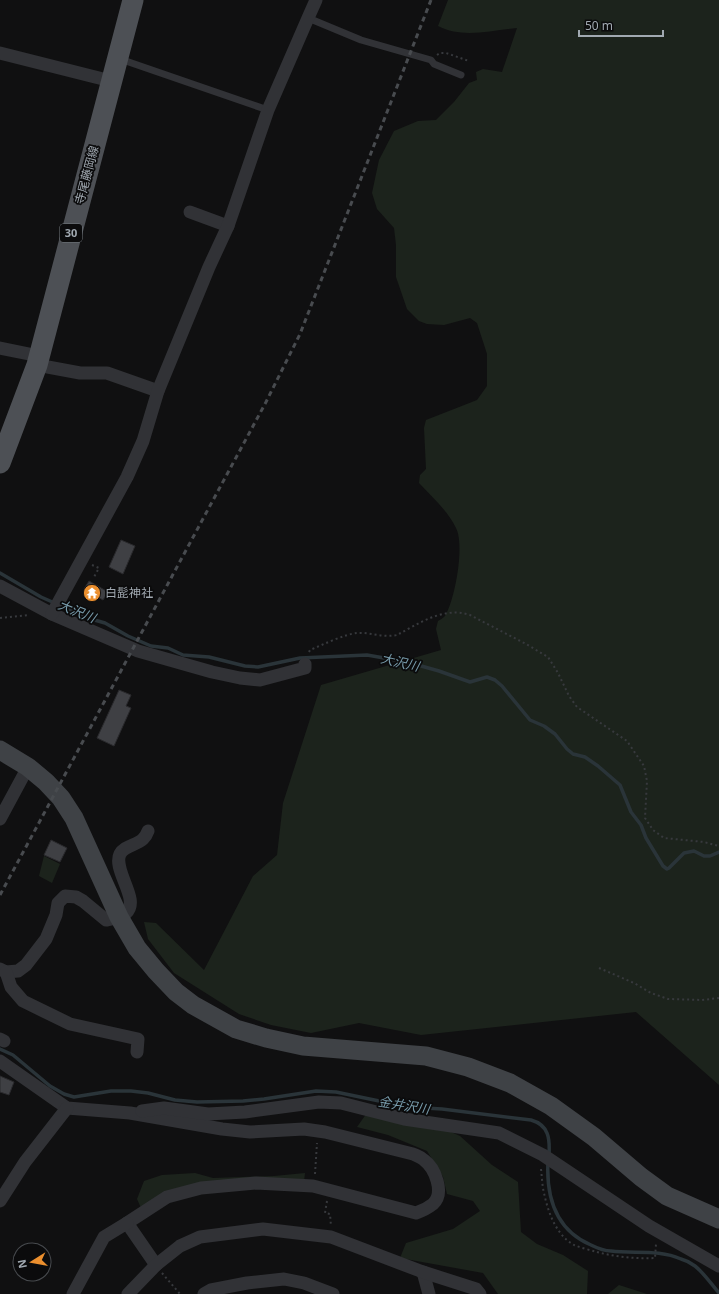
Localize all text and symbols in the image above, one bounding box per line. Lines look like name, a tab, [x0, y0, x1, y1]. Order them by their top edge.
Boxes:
scale bar	[579, 12, 663, 38]
text: 50 m	[585, 17, 613, 34]
street label: 寺尾藤岡線	[71, 144, 102, 206]
road number: 30	[60, 224, 82, 242]
temple icon: 白髭神社	[82, 583, 102, 603]
place label: 白髭神社	[105, 584, 153, 601]
water label: 大沢川	[56, 595, 100, 627]
water label: 大沢川	[379, 649, 423, 676]
water label: 金井沢川	[377, 1092, 433, 1118]
north arrow	[12, 1242, 52, 1282]
text: N	[13, 1258, 30, 1270]

